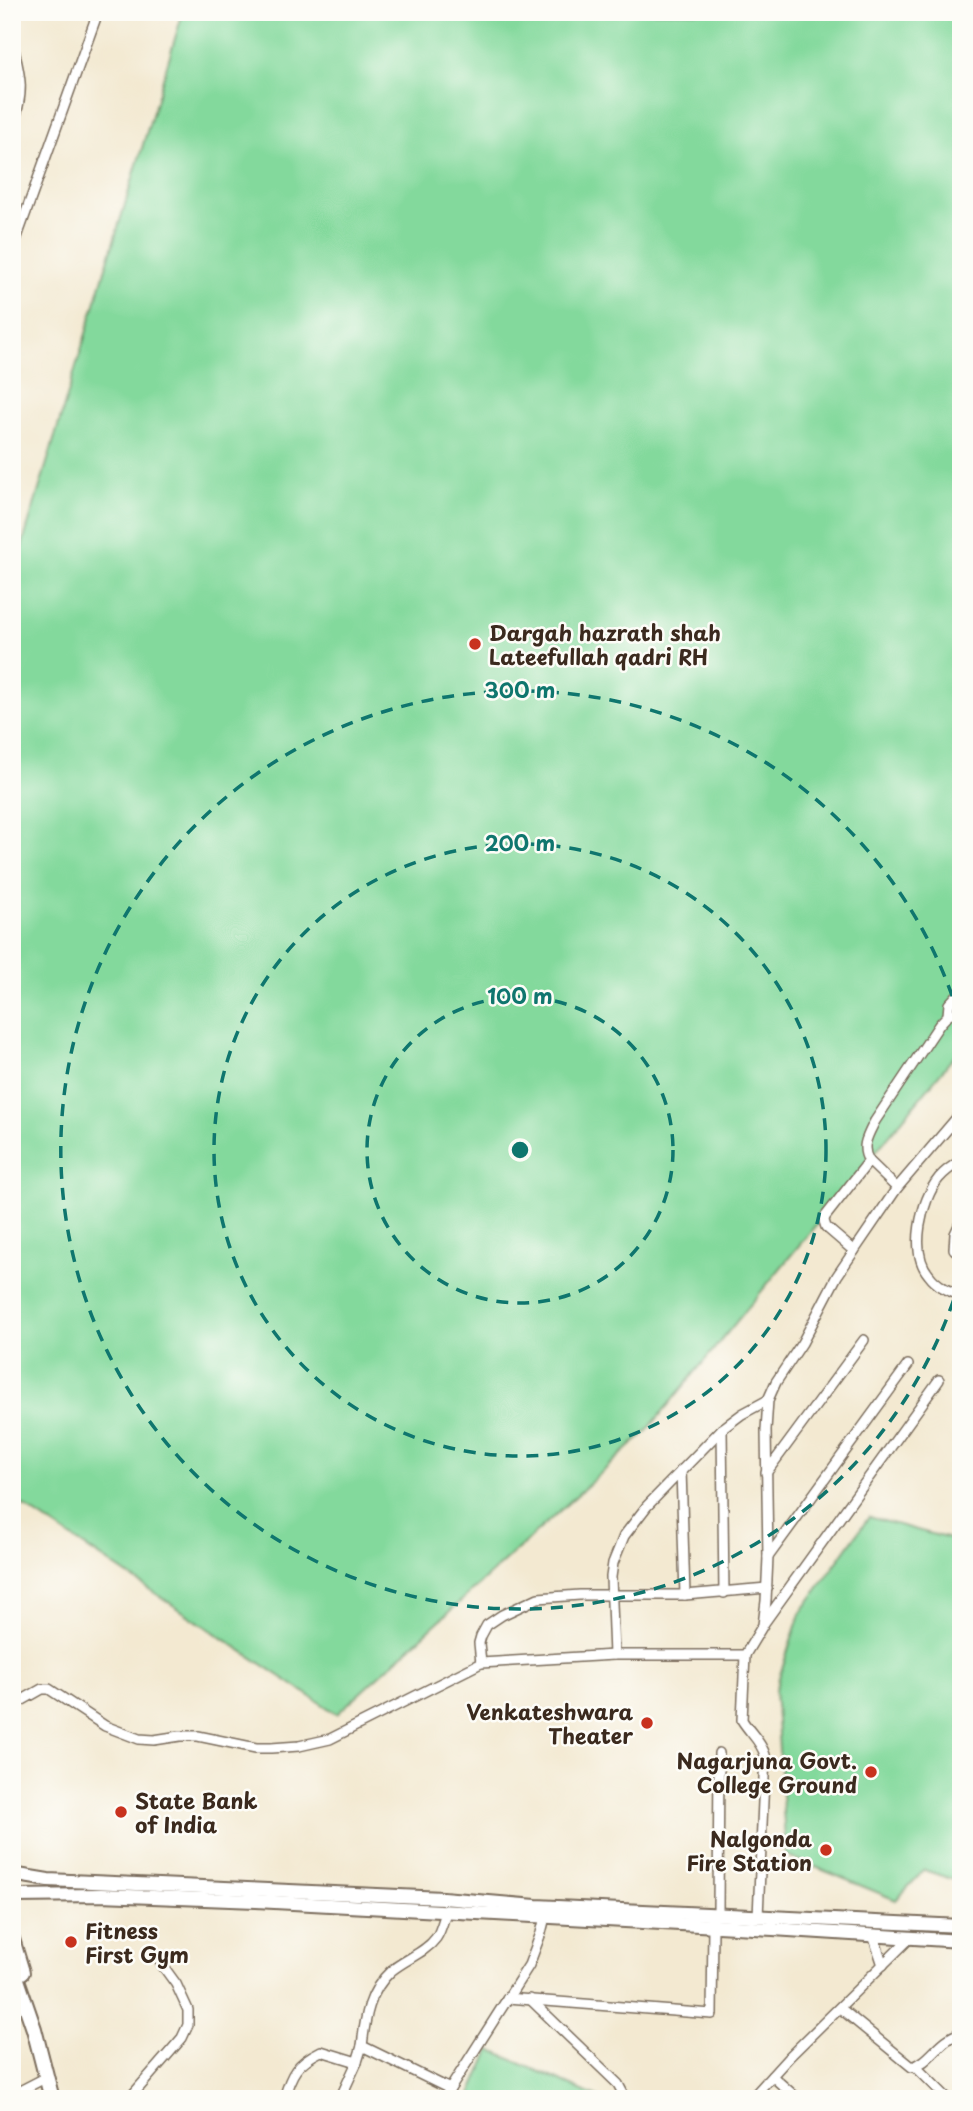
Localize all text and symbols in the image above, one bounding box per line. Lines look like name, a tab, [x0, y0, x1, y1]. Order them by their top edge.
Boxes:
place label: Dargah hazrath shah Lateefullah qadri RH	[489, 616, 721, 672]
marker: Dargah hazrath shah Lateefullah qadri RH	[467, 636, 483, 652]
text: 300 m	[485, 673, 555, 705]
text: 200 m	[485, 826, 555, 858]
text: 100 m	[487, 979, 553, 1011]
centre of rings	[508, 1138, 532, 1162]
place label: Venkateshwara Theater	[466, 1695, 633, 1751]
marker: Venkateshwara Theater	[639, 1715, 655, 1731]
place label: Nagarjuna Govt. College Ground	[677, 1744, 857, 1800]
marker: Nagarjuna Govt. College Ground	[863, 1764, 879, 1780]
place label: State Bank of India	[135, 1784, 257, 1840]
marker: State Bank of India	[113, 1804, 129, 1820]
place label: Nalgonda Fire Station	[687, 1822, 813, 1878]
marker: Nalgonda Fire Station	[818, 1842, 834, 1858]
place label: Fitness First Gym	[85, 1914, 189, 1970]
marker: Fitness First Gym	[63, 1934, 79, 1950]

